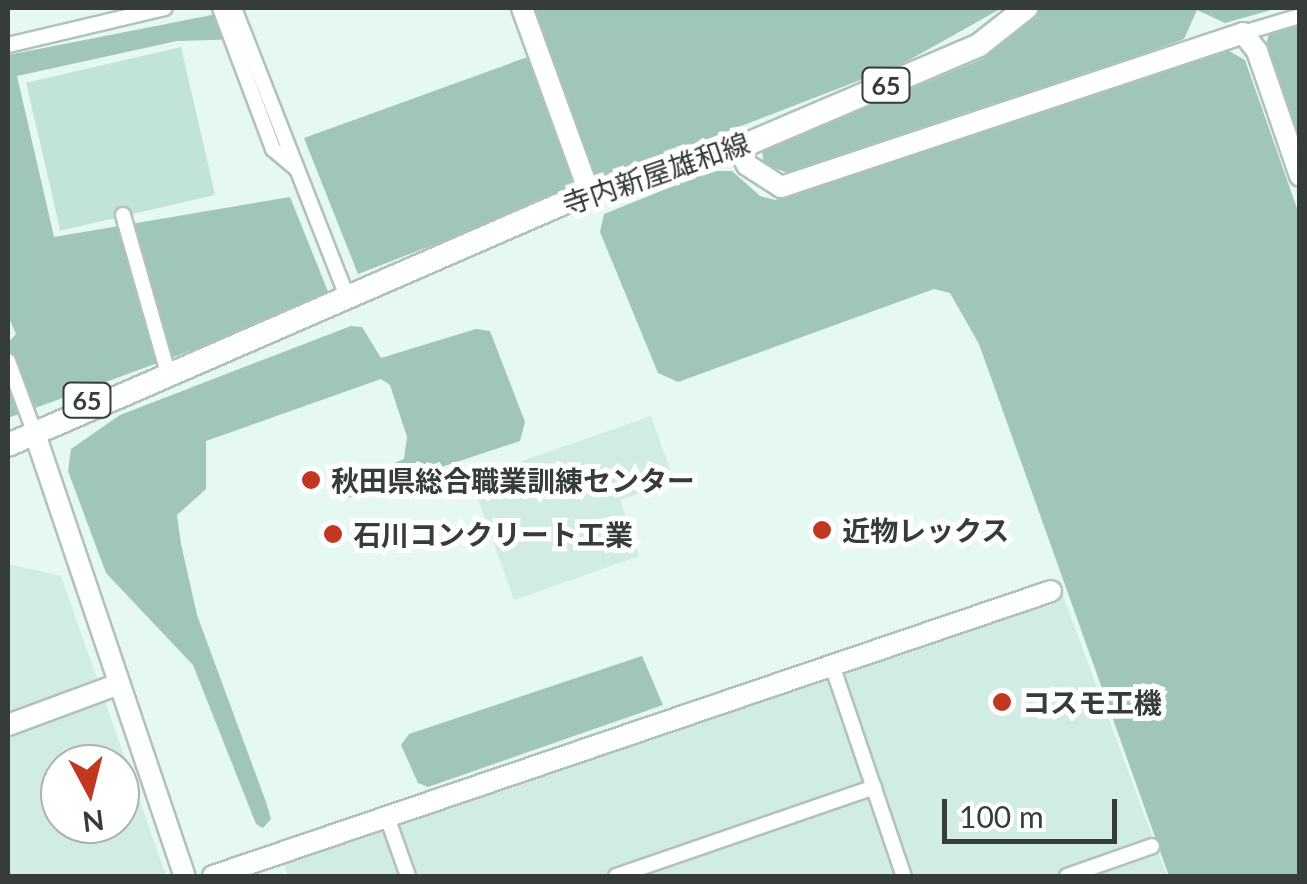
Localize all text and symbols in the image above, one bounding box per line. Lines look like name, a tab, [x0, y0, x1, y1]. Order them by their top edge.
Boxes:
road number: 65	[861, 65, 911, 105]
street label: 寺内新屋雄和線	[558, 125, 754, 221]
road number: 65	[62, 380, 112, 420]
place label: 秋田県総合職業訓練センター	[331, 463, 695, 497]
marker: 秋田県総合職業訓練センター	[300, 469, 322, 491]
place label: 近物レックス	[842, 513, 1010, 547]
place label: 石川コンクリート工業	[353, 517, 633, 551]
marker: 近物レックス	[811, 519, 833, 541]
marker: 石川コンクリート工業	[322, 523, 344, 545]
place label: コスモ工機	[1022, 685, 1162, 719]
marker: コスモ工機	[991, 691, 1013, 713]
north arrow	[40, 744, 140, 844]
scale bar	[947, 779, 1122, 841]
text: 100 m	[959, 798, 1044, 834]
text: N	[81, 804, 106, 840]

